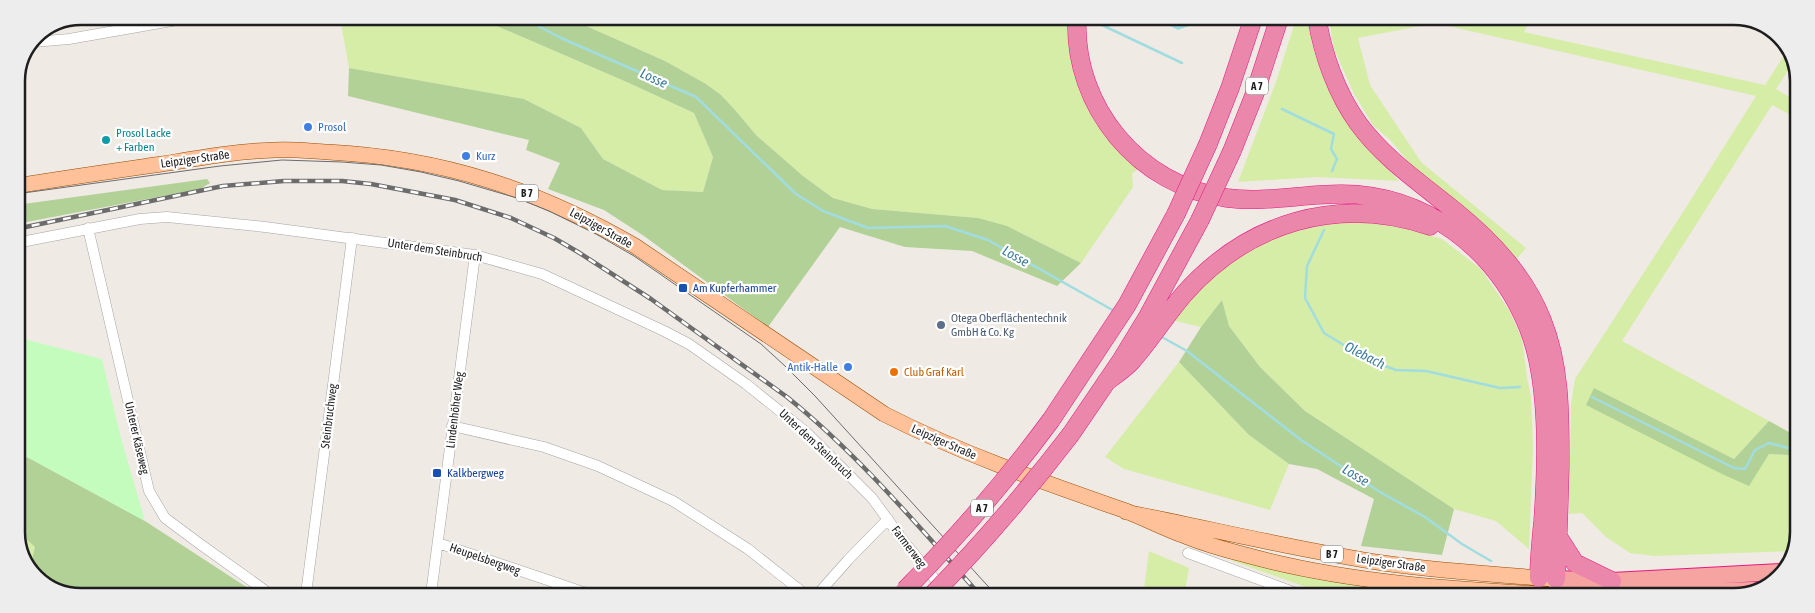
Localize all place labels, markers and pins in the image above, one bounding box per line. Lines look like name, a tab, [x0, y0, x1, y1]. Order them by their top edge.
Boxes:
place label: Prosol	[318, 120, 347, 134]
marker: Prosol	[302, 121, 314, 133]
place label: Prosol Lacke + Farben	[116, 126, 171, 154]
marker: Prosol Lacke + Farben	[100, 134, 112, 146]
place label: Kurz	[476, 149, 496, 163]
marker: Kurz	[460, 150, 472, 162]
place label: Am Kupferhammer	[693, 281, 777, 295]
marker: Am Kupferhammer	[677, 282, 689, 294]
place label: Otega Oberflächentechnik GmbH & Co. Kg	[951, 311, 1068, 339]
marker: Otega Oberflächentechnik GmbH & Co. Kg	[935, 319, 947, 331]
place label: Antik-Halle	[788, 360, 838, 374]
marker: Antik-Halle	[842, 361, 854, 373]
place label: Club Graf Karl	[904, 365, 965, 379]
marker: Club Graf Karl	[888, 366, 900, 378]
place label: Kalkbergweg	[447, 466, 505, 480]
marker: Kalkbergweg	[431, 467, 443, 479]

